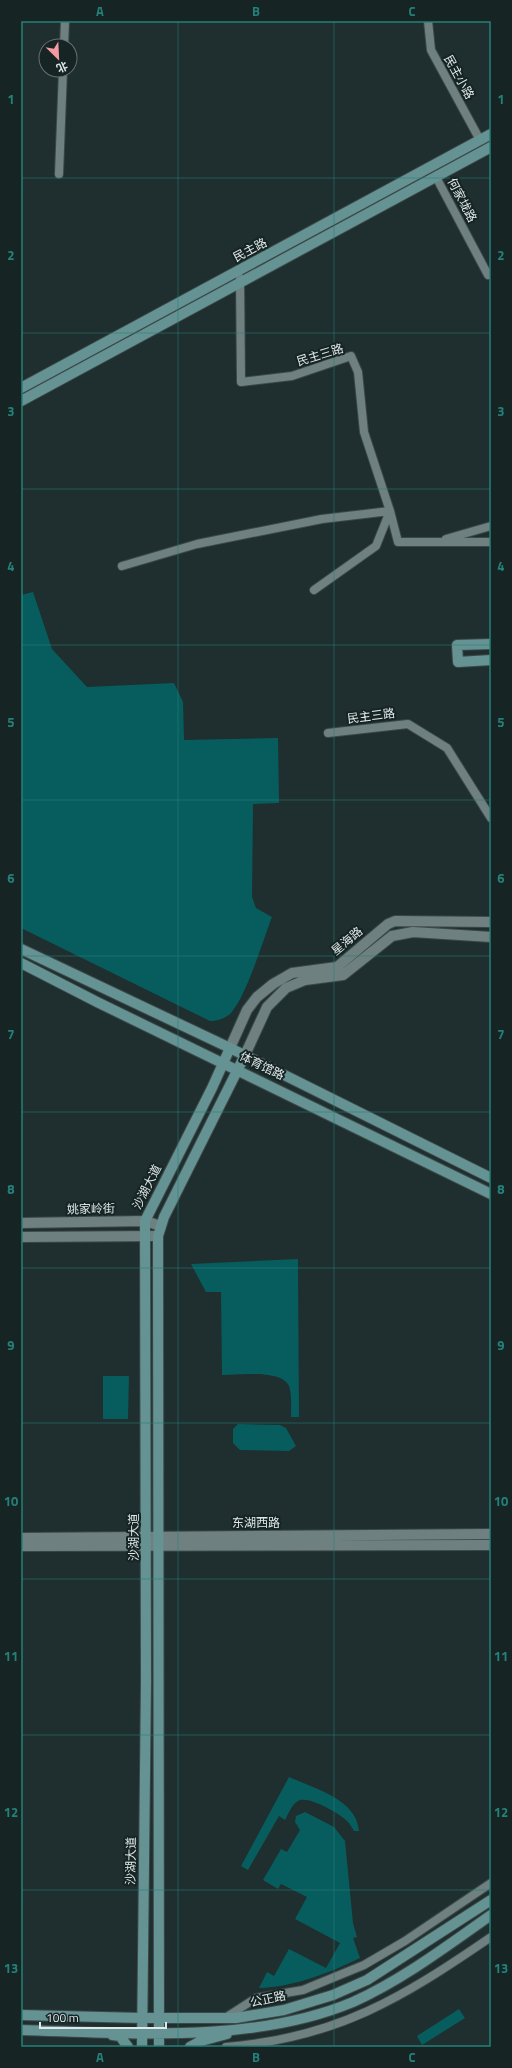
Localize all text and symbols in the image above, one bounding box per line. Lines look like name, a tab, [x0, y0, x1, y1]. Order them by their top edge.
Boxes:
text: A	[96, 1, 104, 21]
text: B	[252, 1, 260, 21]
text: C	[408, 1, 416, 21]
north arrow	[38, 38, 78, 78]
street label: 民主小路	[439, 51, 479, 102]
text: 北	[54, 58, 70, 77]
text: 1	[7, 89, 15, 109]
text: 1	[497, 89, 505, 109]
street label: 何家垅路	[443, 174, 482, 225]
street label: 民主路	[229, 233, 270, 266]
text: 2	[7, 245, 15, 265]
text: 2	[497, 245, 505, 265]
street label: 民主三路	[294, 338, 346, 371]
text: 3	[7, 401, 15, 421]
text: 3	[497, 401, 505, 421]
text: 4	[7, 556, 15, 576]
text: 4	[497, 556, 505, 576]
street label: 民主三路	[346, 703, 396, 728]
text: 5	[7, 712, 15, 732]
text: 5	[497, 712, 505, 732]
text: 6	[7, 868, 15, 888]
text: 6	[497, 868, 505, 888]
street label: 星海路	[327, 922, 367, 959]
text: 7	[7, 1024, 15, 1044]
text: 7	[497, 1024, 505, 1044]
street label: 体育馆路	[236, 1046, 288, 1085]
street label: 沙湖大道	[127, 1161, 166, 1212]
text: 8	[7, 1179, 15, 1199]
text: 8	[497, 1179, 505, 1199]
street label: 姚家岭街	[67, 1199, 115, 1218]
text: 9	[7, 1335, 15, 1355]
text: 9	[497, 1335, 505, 1355]
text: 10	[4, 1491, 18, 1511]
text: 10	[494, 1491, 508, 1511]
street label: 沙湖大道	[124, 1513, 143, 1561]
street label: 东湖西路	[232, 1513, 280, 1532]
text: 11	[4, 1646, 18, 1666]
text: 11	[494, 1646, 508, 1666]
text: 12	[4, 1802, 18, 1822]
text: 12	[494, 1802, 508, 1822]
street label: 沙湖大道	[121, 1837, 140, 1885]
text: 13	[4, 1958, 18, 1978]
text: 13	[494, 1958, 508, 1978]
street label: 公正路	[248, 1985, 287, 2012]
scale bar	[40, 2004, 166, 2030]
text: 100 m	[46, 2008, 79, 2027]
text: A	[96, 2047, 104, 2067]
text: B	[252, 2047, 260, 2067]
text: C	[408, 2047, 416, 2067]

